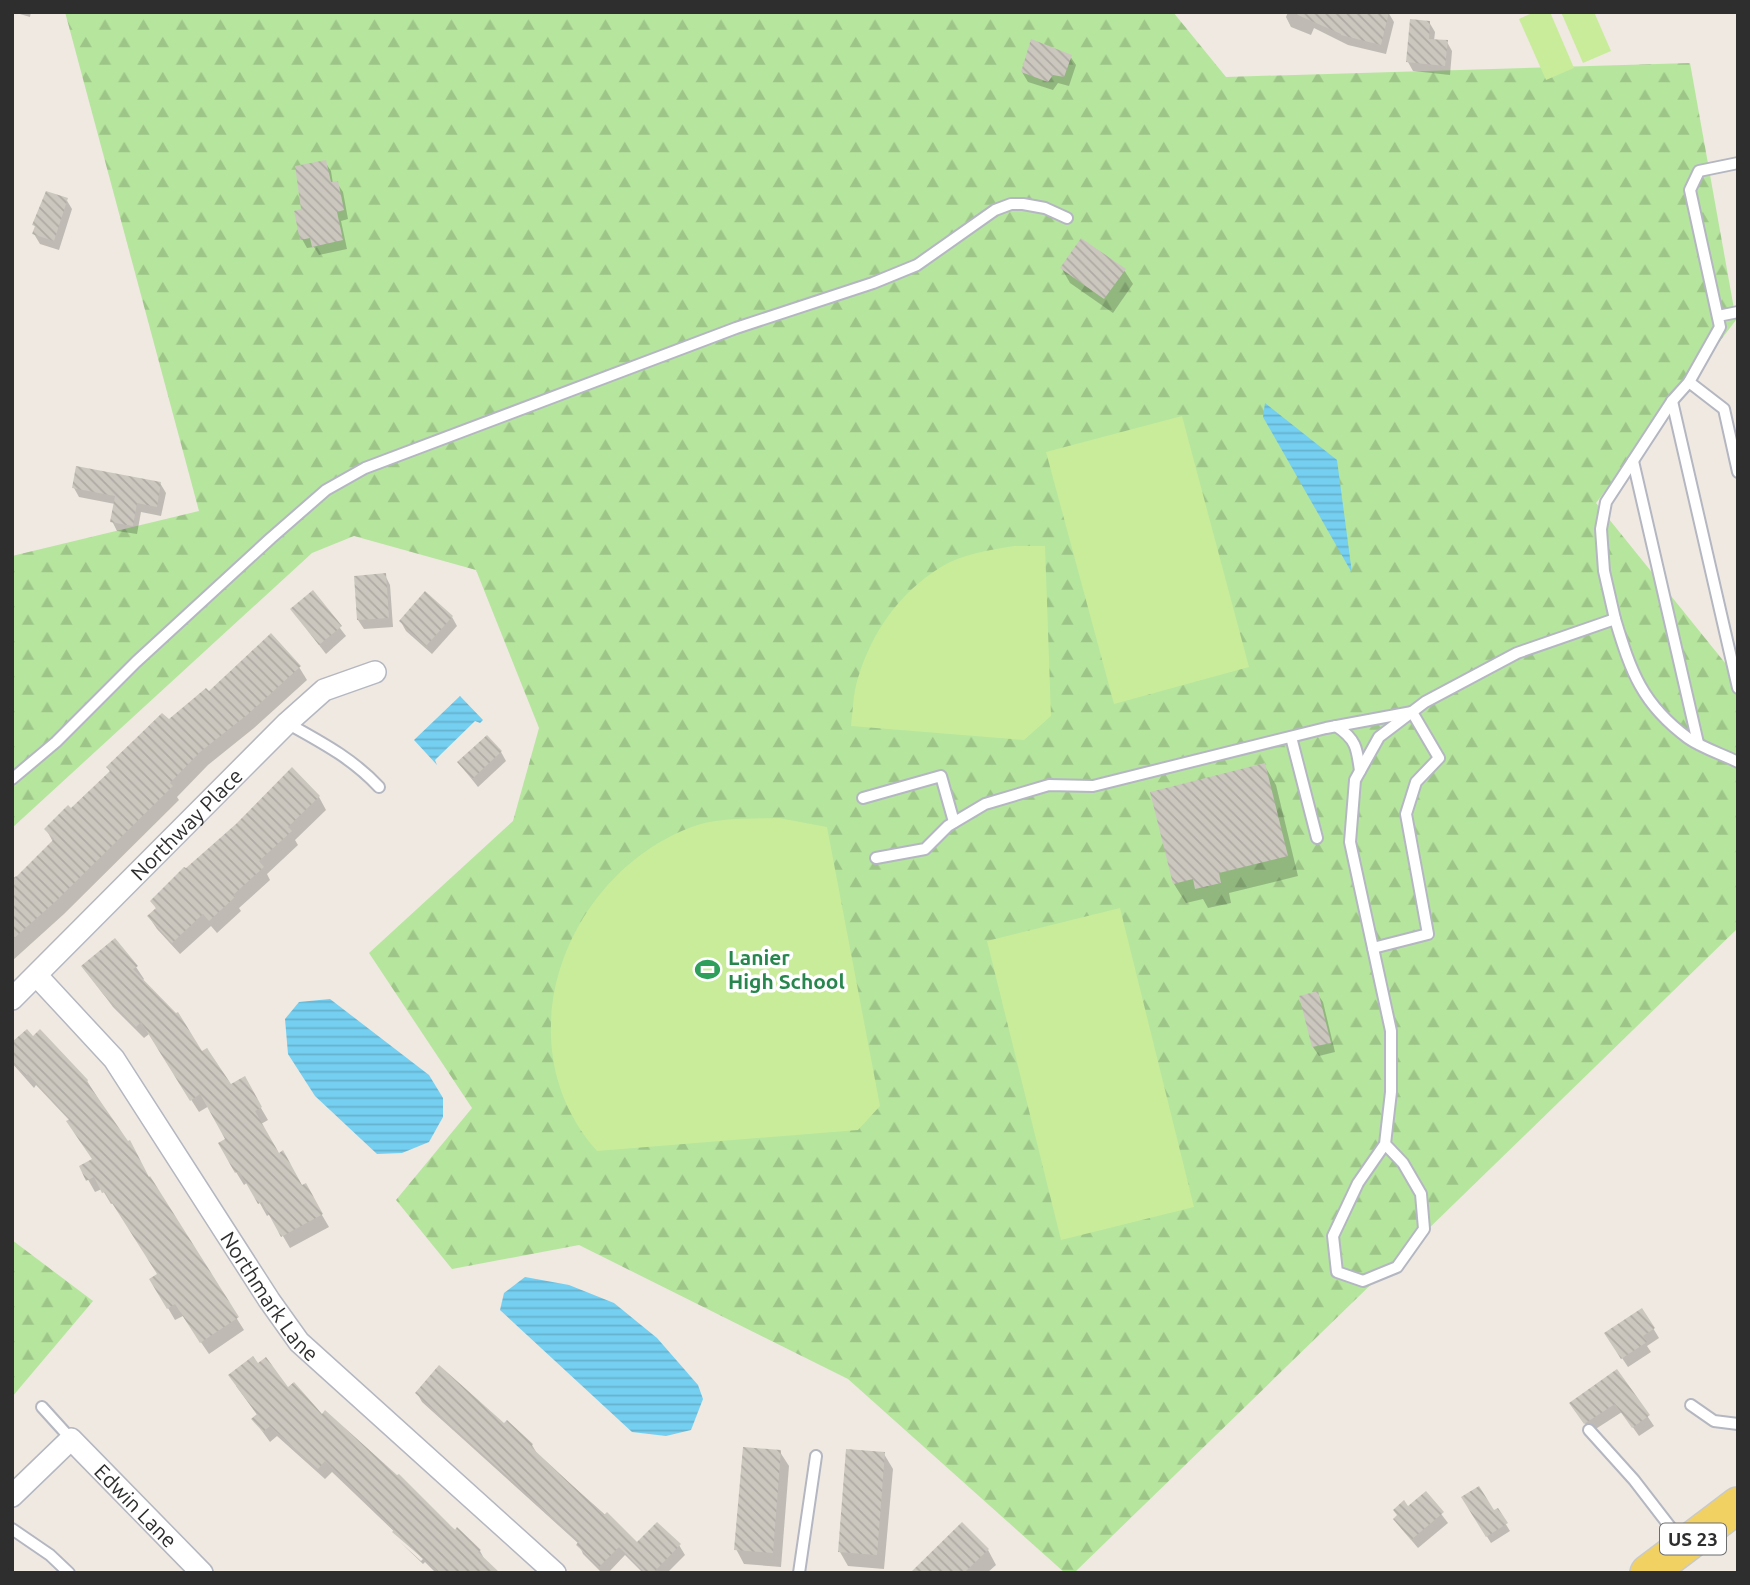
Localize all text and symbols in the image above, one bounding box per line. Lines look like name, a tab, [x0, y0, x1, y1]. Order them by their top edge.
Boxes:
street label: Northway Place	[126, 763, 247, 885]
place label: Lanier High School	[728, 945, 845, 993]
sports icon: Lanier High School	[694, 955, 722, 983]
street label: Northmark Lane	[216, 1227, 323, 1366]
street label: Edwin Lane	[90, 1459, 182, 1552]
road number: US 23	[1660, 1524, 1726, 1554]

